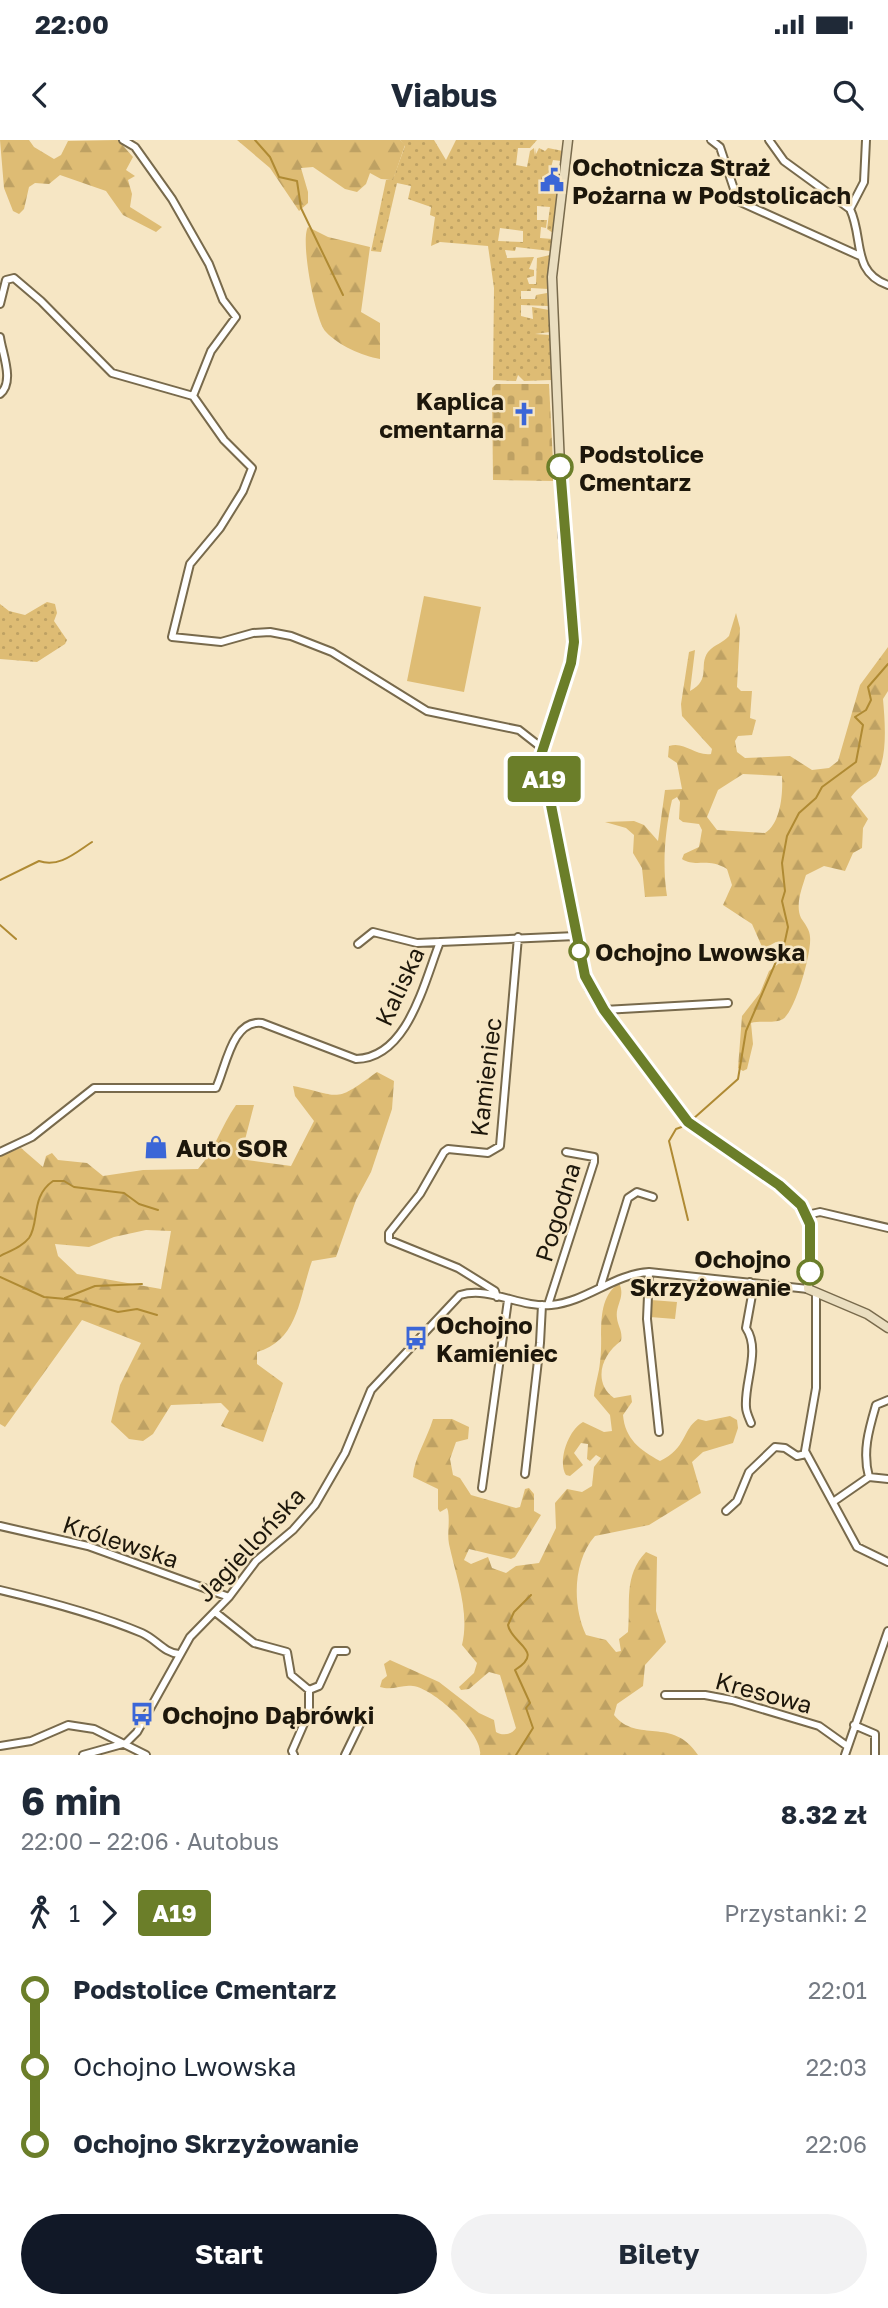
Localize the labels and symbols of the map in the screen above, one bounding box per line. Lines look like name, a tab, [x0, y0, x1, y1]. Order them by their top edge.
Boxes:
place label: Ochotnicza Straż Pożarna w Podstolicach	[572, 152, 851, 209]
public building icon: Ochotnicza Straż Pożarna w Podstolicach	[538, 166, 566, 194]
place label: Kaplica cmentarna	[379, 386, 504, 443]
church icon: Kaplica cmentarna	[510, 400, 538, 428]
place label: Podstolice Cmentarz	[579, 439, 704, 496]
marker: Podstolice Cmentarz	[547, 454, 573, 480]
line badge: A19	[504, 756, 584, 802]
place label: Ochojno Lwowska	[595, 937, 805, 966]
marker: Ochojno Lwowska	[569, 941, 589, 961]
street label: Kaliska	[368, 942, 430, 1030]
street label: Kamieniec	[463, 1016, 507, 1138]
shop icon: Auto SOR	[142, 1133, 170, 1161]
place label: Auto SOR	[176, 1133, 288, 1162]
street label: Pogodna	[528, 1159, 586, 1265]
place label: Ochojno Skrzyżowanie	[630, 1244, 791, 1301]
marker: Ochojno Skrzyżowanie	[797, 1259, 823, 1285]
place label: Ochojno Kamieniec	[436, 1310, 558, 1367]
bus stop icon: Ochojno Kamieniec	[402, 1324, 430, 1352]
street label: Jagiellońska	[190, 1481, 310, 1607]
street label: Królewska	[59, 1509, 183, 1573]
street label: Kresowa	[712, 1665, 816, 1719]
bus stop icon: Ochojno Dąbrówki	[128, 1700, 156, 1728]
place label: Ochojno Dąbrówki	[162, 1700, 374, 1729]

